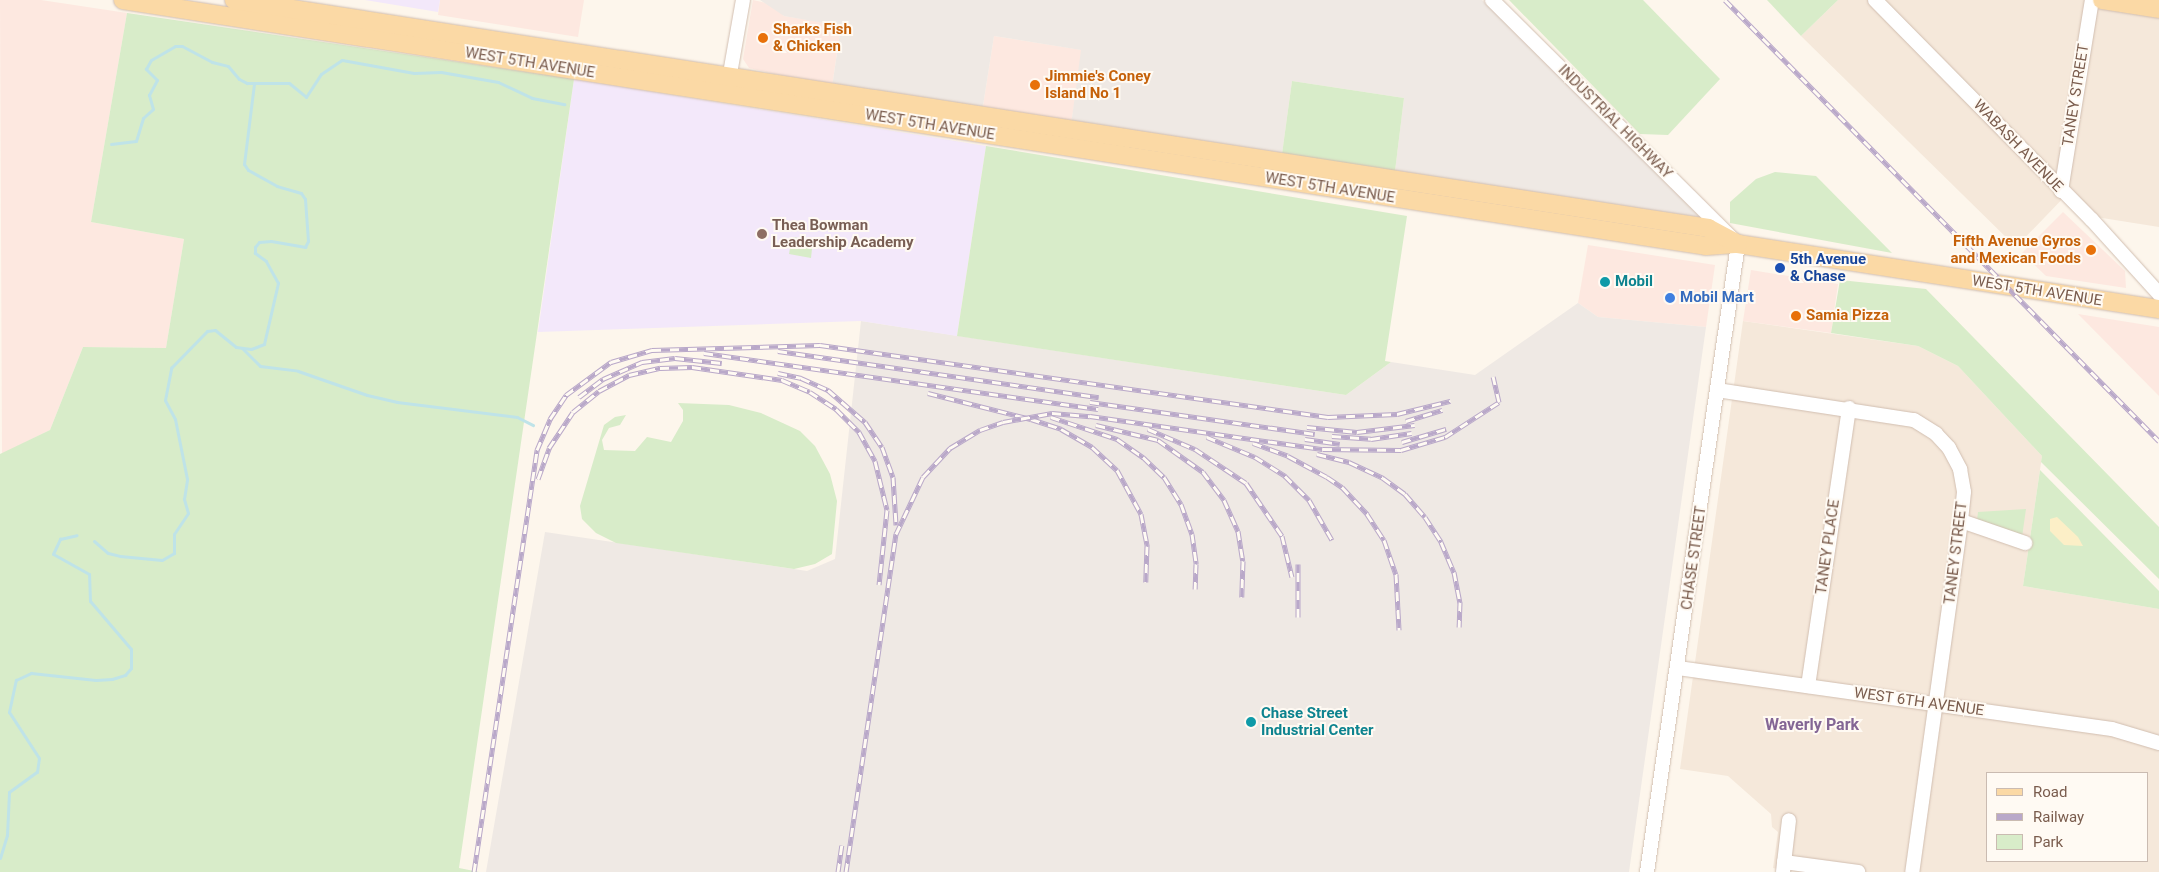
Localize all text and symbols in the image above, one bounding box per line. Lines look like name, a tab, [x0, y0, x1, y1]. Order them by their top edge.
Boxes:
place label: Sharks Fish & Chicken	[773, 20, 852, 55]
marker: Sharks Fish & Chicken	[757, 32, 769, 44]
street label: TANEY STREET	[2059, 43, 2093, 147]
street label: WEST 5TH AVENUE	[464, 44, 596, 82]
street label: INDUSTRIAL HIGHWAY	[1554, 61, 1676, 183]
place label: Jimmie's Coney Island No 1	[1045, 67, 1151, 102]
marker: Jimmie's Coney Island No 1	[1029, 79, 1041, 91]
street label: WABASH AVENUE	[1969, 96, 2067, 196]
street label: WEST 5TH AVENUE	[864, 106, 996, 144]
street label: WEST 5TH AVENUE	[1264, 169, 1396, 207]
place label: Thea Bowman Leadership Academy	[772, 216, 914, 251]
marker: Thea Bowman Leadership Academy	[756, 228, 768, 240]
place label: Fifth Avenue Gyros and Mexican Foods	[1950, 232, 2081, 267]
marker: Fifth Avenue Gyros and Mexican Foods	[2085, 244, 2097, 256]
place label: 5th Avenue & Chase	[1790, 250, 1866, 285]
marker: 5th Avenue & Chase	[1774, 262, 1786, 274]
street label: WEST 5TH AVENUE	[1971, 272, 2103, 310]
place label: Mobil	[1615, 273, 1653, 291]
marker: Mobil	[1599, 276, 1611, 288]
place label: Mobil Mart	[1680, 289, 1754, 307]
marker: Mobil Mart	[1664, 292, 1676, 304]
place label: Samia Pizza	[1806, 307, 1889, 325]
marker: Samia Pizza	[1790, 310, 1802, 322]
street label: TANEY PLACE	[1812, 498, 1844, 596]
street label: TANEY STREET	[1941, 501, 1971, 605]
street label: CHASE STREET	[1678, 505, 1710, 611]
street label: WEST 6TH AVENUE	[1853, 684, 1985, 720]
place label: Chase Street Industrial Center	[1261, 704, 1374, 739]
district label: Waverly Park	[1765, 715, 1859, 735]
marker: Chase Street Industrial Center	[1245, 716, 1257, 728]
legend	[1986, 772, 2149, 862]
text: Road	[2033, 783, 2067, 801]
text: Railway	[2033, 808, 2084, 826]
text: Park	[2033, 833, 2063, 851]

